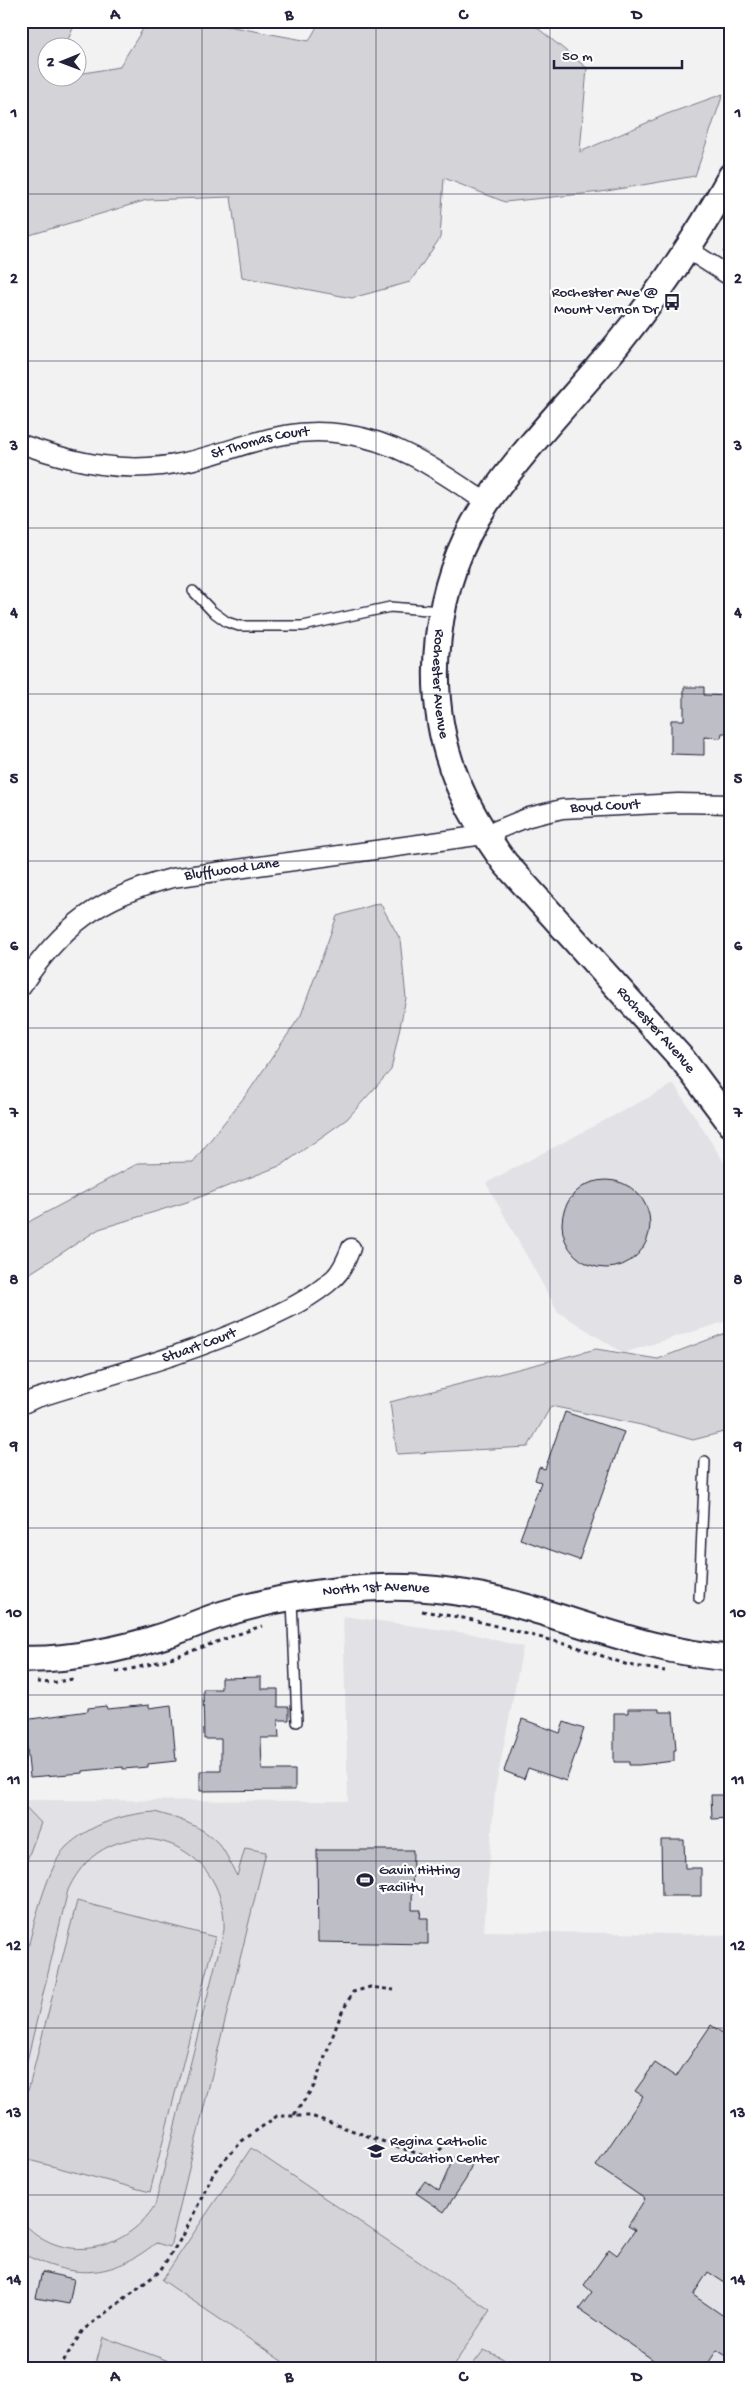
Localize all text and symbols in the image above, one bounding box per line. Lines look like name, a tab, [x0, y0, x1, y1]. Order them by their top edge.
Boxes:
text: A	[109, 7, 121, 26]
text: B	[284, 7, 294, 26]
text: C	[458, 7, 469, 26]
text: D	[630, 7, 643, 26]
north arrow	[38, 38, 88, 88]
scale bar	[554, 38, 682, 70]
text: 50 m	[562, 48, 593, 66]
text: N	[43, 57, 60, 67]
text: 1	[10, 105, 17, 124]
text: 1	[734, 105, 741, 124]
text: 2	[10, 271, 18, 290]
text: 2	[734, 271, 742, 290]
place label: Rochester Ave @ Mount Vernon Dr	[552, 284, 660, 319]
bus stop icon: Rochester Ave @ Mount Vernon Dr	[662, 292, 682, 312]
street label: St Thomas Court	[209, 423, 312, 464]
text: 3	[9, 438, 18, 457]
text: 3	[733, 438, 742, 457]
text: 4	[9, 605, 18, 624]
text: 4	[733, 605, 742, 624]
street label: Rochester Avenue	[427, 628, 453, 741]
text: 5	[10, 771, 19, 790]
text: 5	[734, 771, 743, 790]
street label: Boyd Court	[569, 796, 642, 818]
street label: Bluffwood Lane	[182, 854, 281, 885]
text: 6	[10, 938, 19, 957]
text: 6	[734, 938, 743, 957]
street label: Rochester Avenue	[612, 983, 699, 1077]
text: 7	[9, 1105, 19, 1124]
text: 7	[733, 1105, 743, 1124]
text: 8	[10, 1272, 19, 1291]
text: 8	[734, 1272, 743, 1291]
street label: Stuart Court	[160, 1323, 241, 1368]
text: 9	[9, 1438, 18, 1457]
text: 9	[733, 1438, 742, 1457]
street label: North 1st Avenue	[321, 1578, 430, 1601]
text: 10	[5, 1605, 22, 1624]
text: 10	[729, 1605, 746, 1624]
text: 11	[7, 1772, 20, 1791]
text: 11	[731, 1772, 744, 1791]
place label: Gavin Hitting Facility	[378, 1862, 460, 1897]
sports icon: Gavin Hitting Facility	[355, 1870, 375, 1890]
text: 12	[6, 1938, 21, 1957]
text: 12	[730, 1938, 745, 1957]
text: 13	[6, 2105, 21, 2124]
text: 13	[730, 2105, 745, 2124]
place label: Regina Catholic Education Center	[390, 2133, 500, 2168]
school or university icon: Regina Catholic Education Center	[366, 2141, 386, 2161]
text: 14	[6, 2272, 21, 2291]
text: 14	[730, 2272, 745, 2291]
text: A	[109, 2369, 121, 2388]
text: B	[284, 2369, 294, 2388]
text: C	[458, 2369, 469, 2388]
text: D	[630, 2369, 643, 2388]

